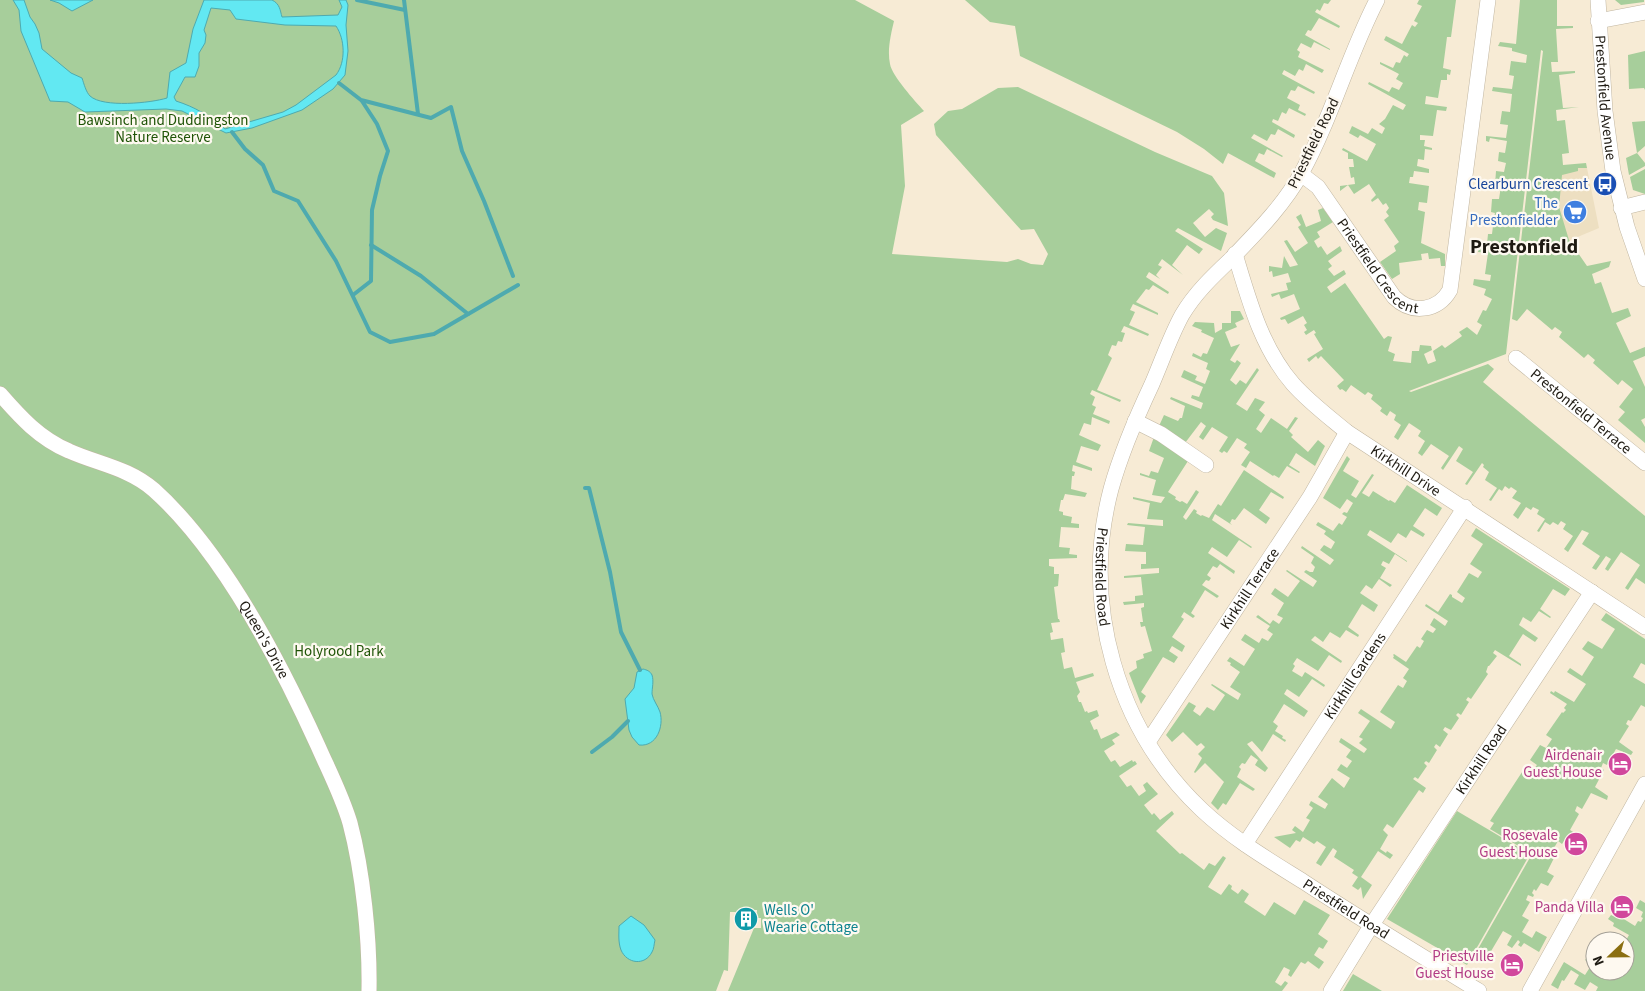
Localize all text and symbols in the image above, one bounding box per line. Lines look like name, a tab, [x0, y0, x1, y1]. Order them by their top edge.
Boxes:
street label: Prestonfield Avenue	[1589, 35, 1621, 161]
street label: Priestfield Road	[1282, 94, 1345, 192]
park label: Bawsinch and Duddingston Nature Reserve	[77, 110, 249, 148]
bus stop icon: Clearburn Crescent	[1592, 171, 1618, 197]
place label: Clearburn Crescent	[1468, 174, 1588, 195]
place label: The Prestonfielder	[1470, 193, 1559, 231]
supermarket icon: The Prestonfielder	[1562, 199, 1588, 225]
street label: Priestfield Crescent	[1332, 214, 1420, 319]
district label: Prestonfield	[1470, 233, 1578, 261]
street label: Prestonfield Terrace	[1526, 364, 1636, 459]
street label: Kirkhill Drive	[1366, 440, 1445, 502]
street label: Priestfield Road	[1089, 526, 1115, 628]
street label: Kirkhill Terrace	[1215, 544, 1285, 634]
street label: Queen's Drive	[233, 597, 294, 682]
street label: Kirkhill Gardens	[1319, 628, 1391, 723]
park label: Holyrood Park	[294, 641, 384, 662]
street label: Kirkhill Road	[1451, 721, 1512, 799]
place label: Airdenair Guest House	[1523, 745, 1603, 783]
hotel icon: Airdenair Guest House	[1607, 751, 1633, 777]
place label: Rosevale Guest House	[1479, 825, 1558, 863]
hotel icon: Rosevale Guest House	[1563, 831, 1589, 857]
street label: Priestfield Road	[1299, 874, 1393, 945]
hotel icon: Panda Villa	[1609, 894, 1635, 920]
place label: Panda Villa	[1535, 897, 1604, 918]
place label: Wells O' Wearie Cottage	[764, 900, 858, 938]
building icon: Wells O' Wearie Cottage	[733, 906, 759, 932]
north arrow	[1585, 931, 1635, 981]
place label: Priestville Guest House	[1415, 946, 1494, 984]
hotel icon: Priestville Guest House	[1499, 952, 1525, 978]
text: N	[1588, 952, 1610, 969]

